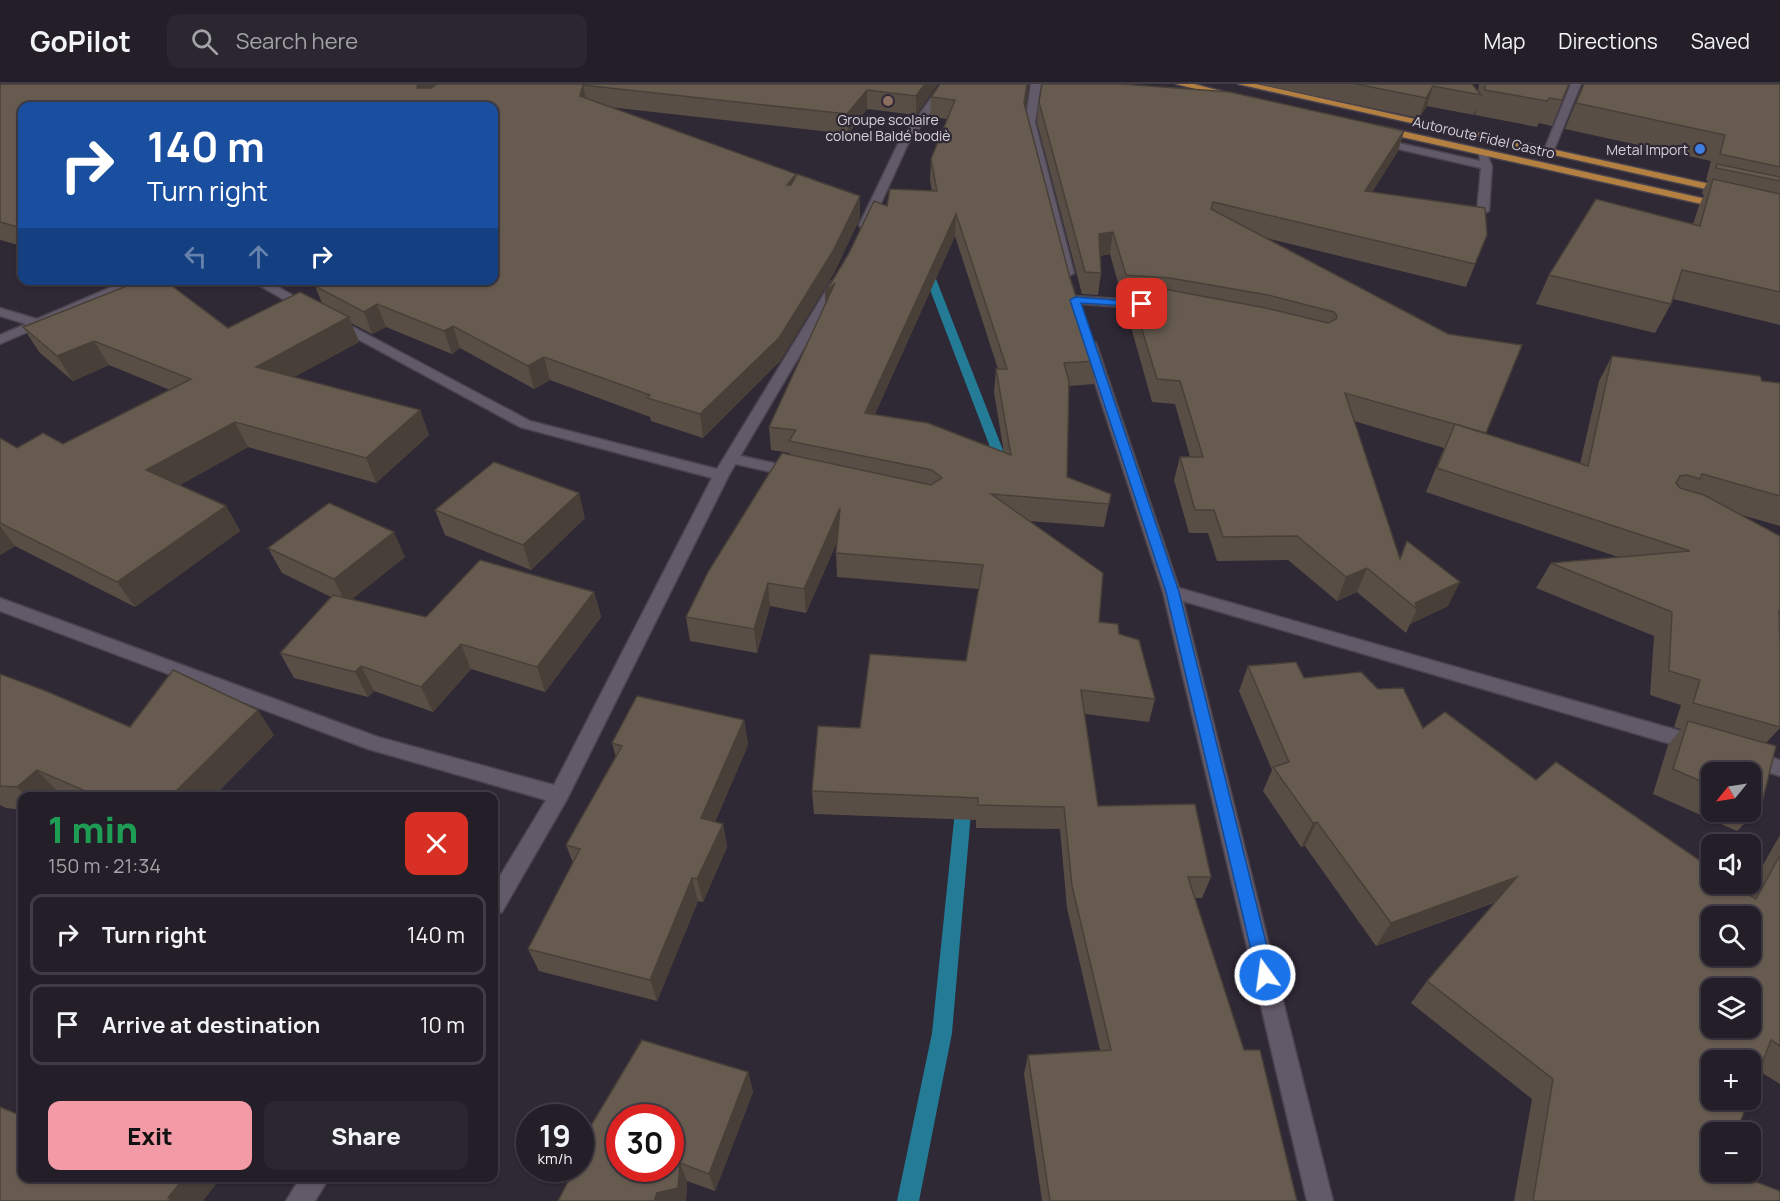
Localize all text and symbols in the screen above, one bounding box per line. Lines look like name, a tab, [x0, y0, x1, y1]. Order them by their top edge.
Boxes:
search box	[167, 14, 587, 68]
text: GoPilot	[30, 22, 131, 60]
icon: search	[188, 25, 221, 58]
text: Search here	[236, 26, 358, 56]
text: Map	[1484, 27, 1525, 55]
text: Directions	[1558, 27, 1658, 55]
text: Saved	[1691, 27, 1750, 55]
marker: Groupe scolaire colonel Baldé bodiè	[881, 94, 895, 108]
place label: Groupe scolaire colonel Baldé bodiè	[825, 110, 951, 145]
street label: Autoroute Fidel Castro	[1411, 111, 1557, 163]
text: 140 m	[147, 117, 265, 175]
icon: right	[48, 126, 126, 204]
place label: Metal Import	[1606, 140, 1688, 159]
marker: Metal Import	[1693, 142, 1707, 156]
text: Turn right	[147, 172, 268, 209]
icon: left	[179, 240, 212, 273]
icon: ahead	[242, 240, 275, 273]
icon: right	[305, 240, 338, 273]
pin	[1116, 278, 1167, 329]
icon: arrive	[1125, 287, 1158, 320]
north arrow	[1701, 762, 1761, 822]
map controls	[1701, 762, 1761, 1182]
text: 1 min	[48, 805, 138, 854]
button: close	[405, 812, 468, 875]
button: sound	[1701, 834, 1761, 894]
text: 150 m · 21:34	[48, 852, 161, 879]
button: search	[1701, 906, 1761, 966]
icon: right	[51, 918, 84, 951]
text: Turn right	[102, 920, 207, 950]
text: 140 m	[407, 920, 465, 950]
position arrow	[1233, 943, 1297, 1007]
button: layers	[1701, 978, 1761, 1038]
icon: arrive	[51, 1008, 84, 1041]
text: Arrive at destination	[102, 1010, 320, 1040]
text: 10 m	[420, 1010, 465, 1040]
button: +	[1701, 1050, 1761, 1110]
button: Exit	[48, 1101, 252, 1170]
button: Share	[264, 1101, 468, 1170]
speed limit sign: 30	[606, 1104, 684, 1182]
text: 19	[539, 1115, 571, 1156]
button: −	[1701, 1122, 1761, 1182]
text: km/h	[538, 1148, 572, 1169]

